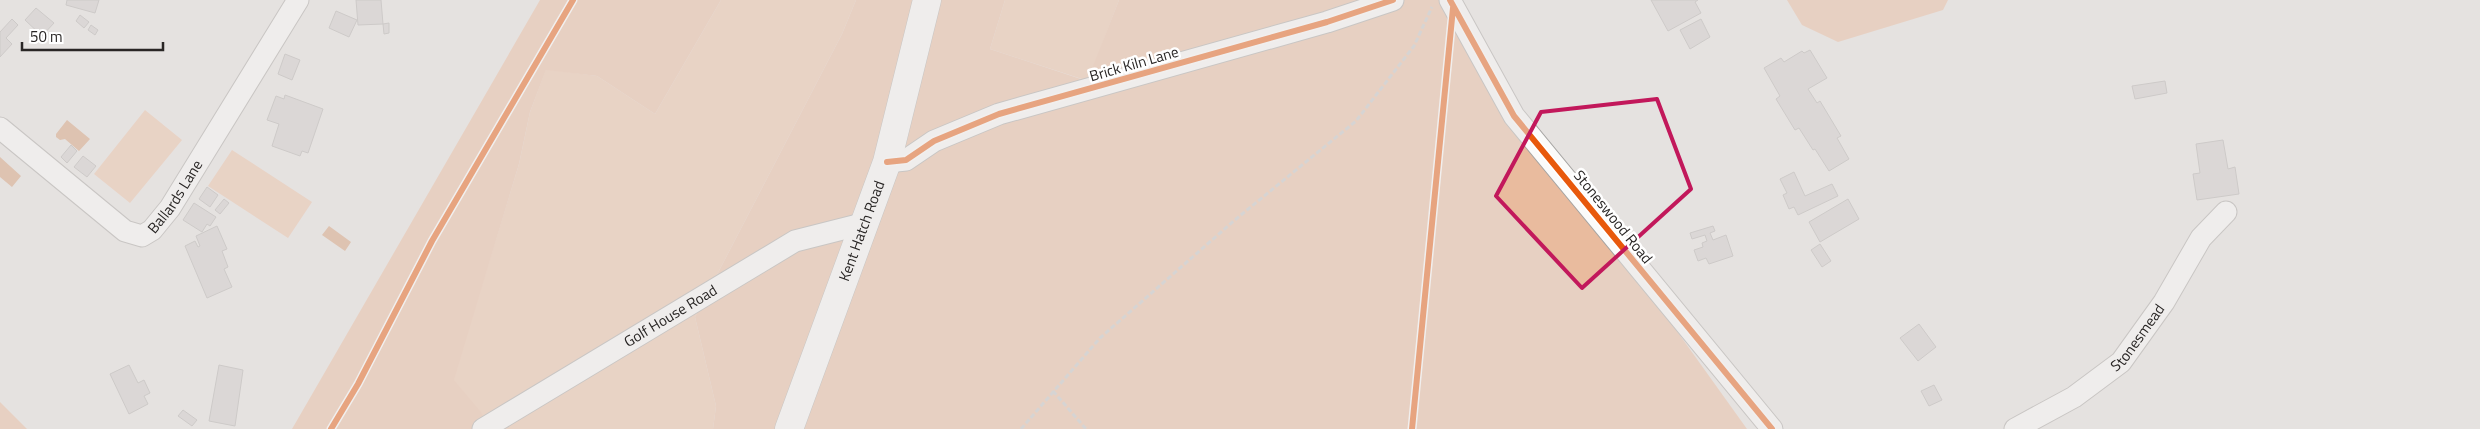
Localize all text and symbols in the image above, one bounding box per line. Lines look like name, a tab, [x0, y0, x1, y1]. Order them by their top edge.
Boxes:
scale bar	[22, 20, 164, 52]
text: 50 m	[30, 25, 63, 48]
street label: Brick Kiln Lane	[1087, 40, 1181, 87]
street label: Ballards Lane	[142, 155, 208, 238]
street label: Stoneswood Road	[1568, 165, 1658, 268]
street label: Kent Hatch Road	[832, 177, 890, 284]
street label: Golf House Road	[619, 279, 721, 353]
street label: Stonesmead	[2105, 299, 2170, 377]

